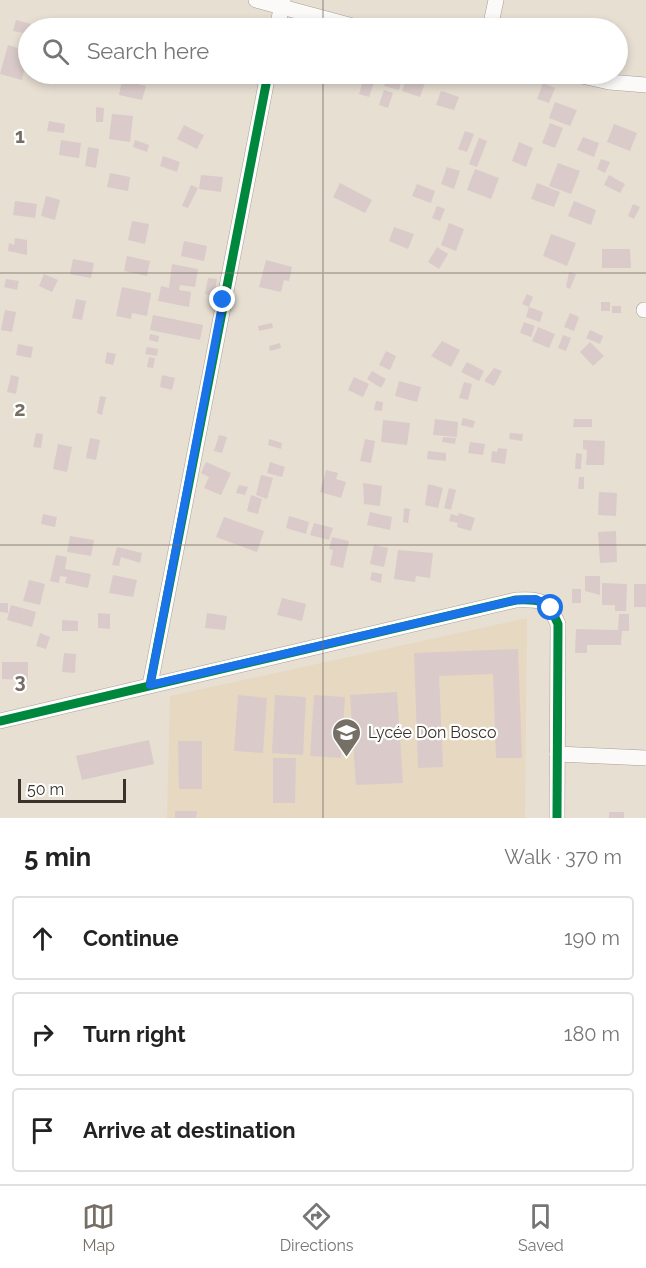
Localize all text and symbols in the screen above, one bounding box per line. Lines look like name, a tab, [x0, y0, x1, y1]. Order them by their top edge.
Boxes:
search box	[18, 18, 628, 84]
icon: search	[39, 35, 72, 68]
text: Search here	[87, 38, 209, 64]
text: 1	[15, 124, 25, 148]
route end	[209, 286, 235, 312]
text: 2	[14, 397, 26, 421]
route start	[537, 594, 563, 620]
text: 3	[14, 669, 26, 693]
school or university icon: Lycée Don Bosco	[331, 716, 363, 758]
place label: Lycée Don Bosco	[368, 723, 496, 742]
scale bar	[18, 776, 126, 804]
text: 50 m	[27, 780, 64, 799]
text: 5 min	[24, 842, 91, 872]
text: Walk · 370 m	[504, 845, 622, 869]
icon: ahead	[26, 922, 59, 955]
text: Continue	[83, 925, 179, 951]
text: 190 m	[564, 926, 620, 950]
icon: right	[26, 1018, 59, 1051]
text: Turn right	[83, 1021, 186, 1047]
text: 180 m	[564, 1022, 620, 1046]
icon: arrive	[26, 1114, 59, 1147]
text: Arrive at destination	[83, 1117, 296, 1143]
tab: Map	[82, 1200, 115, 1255]
tab: Directions	[280, 1200, 354, 1255]
tab: Saved	[518, 1200, 564, 1255]

